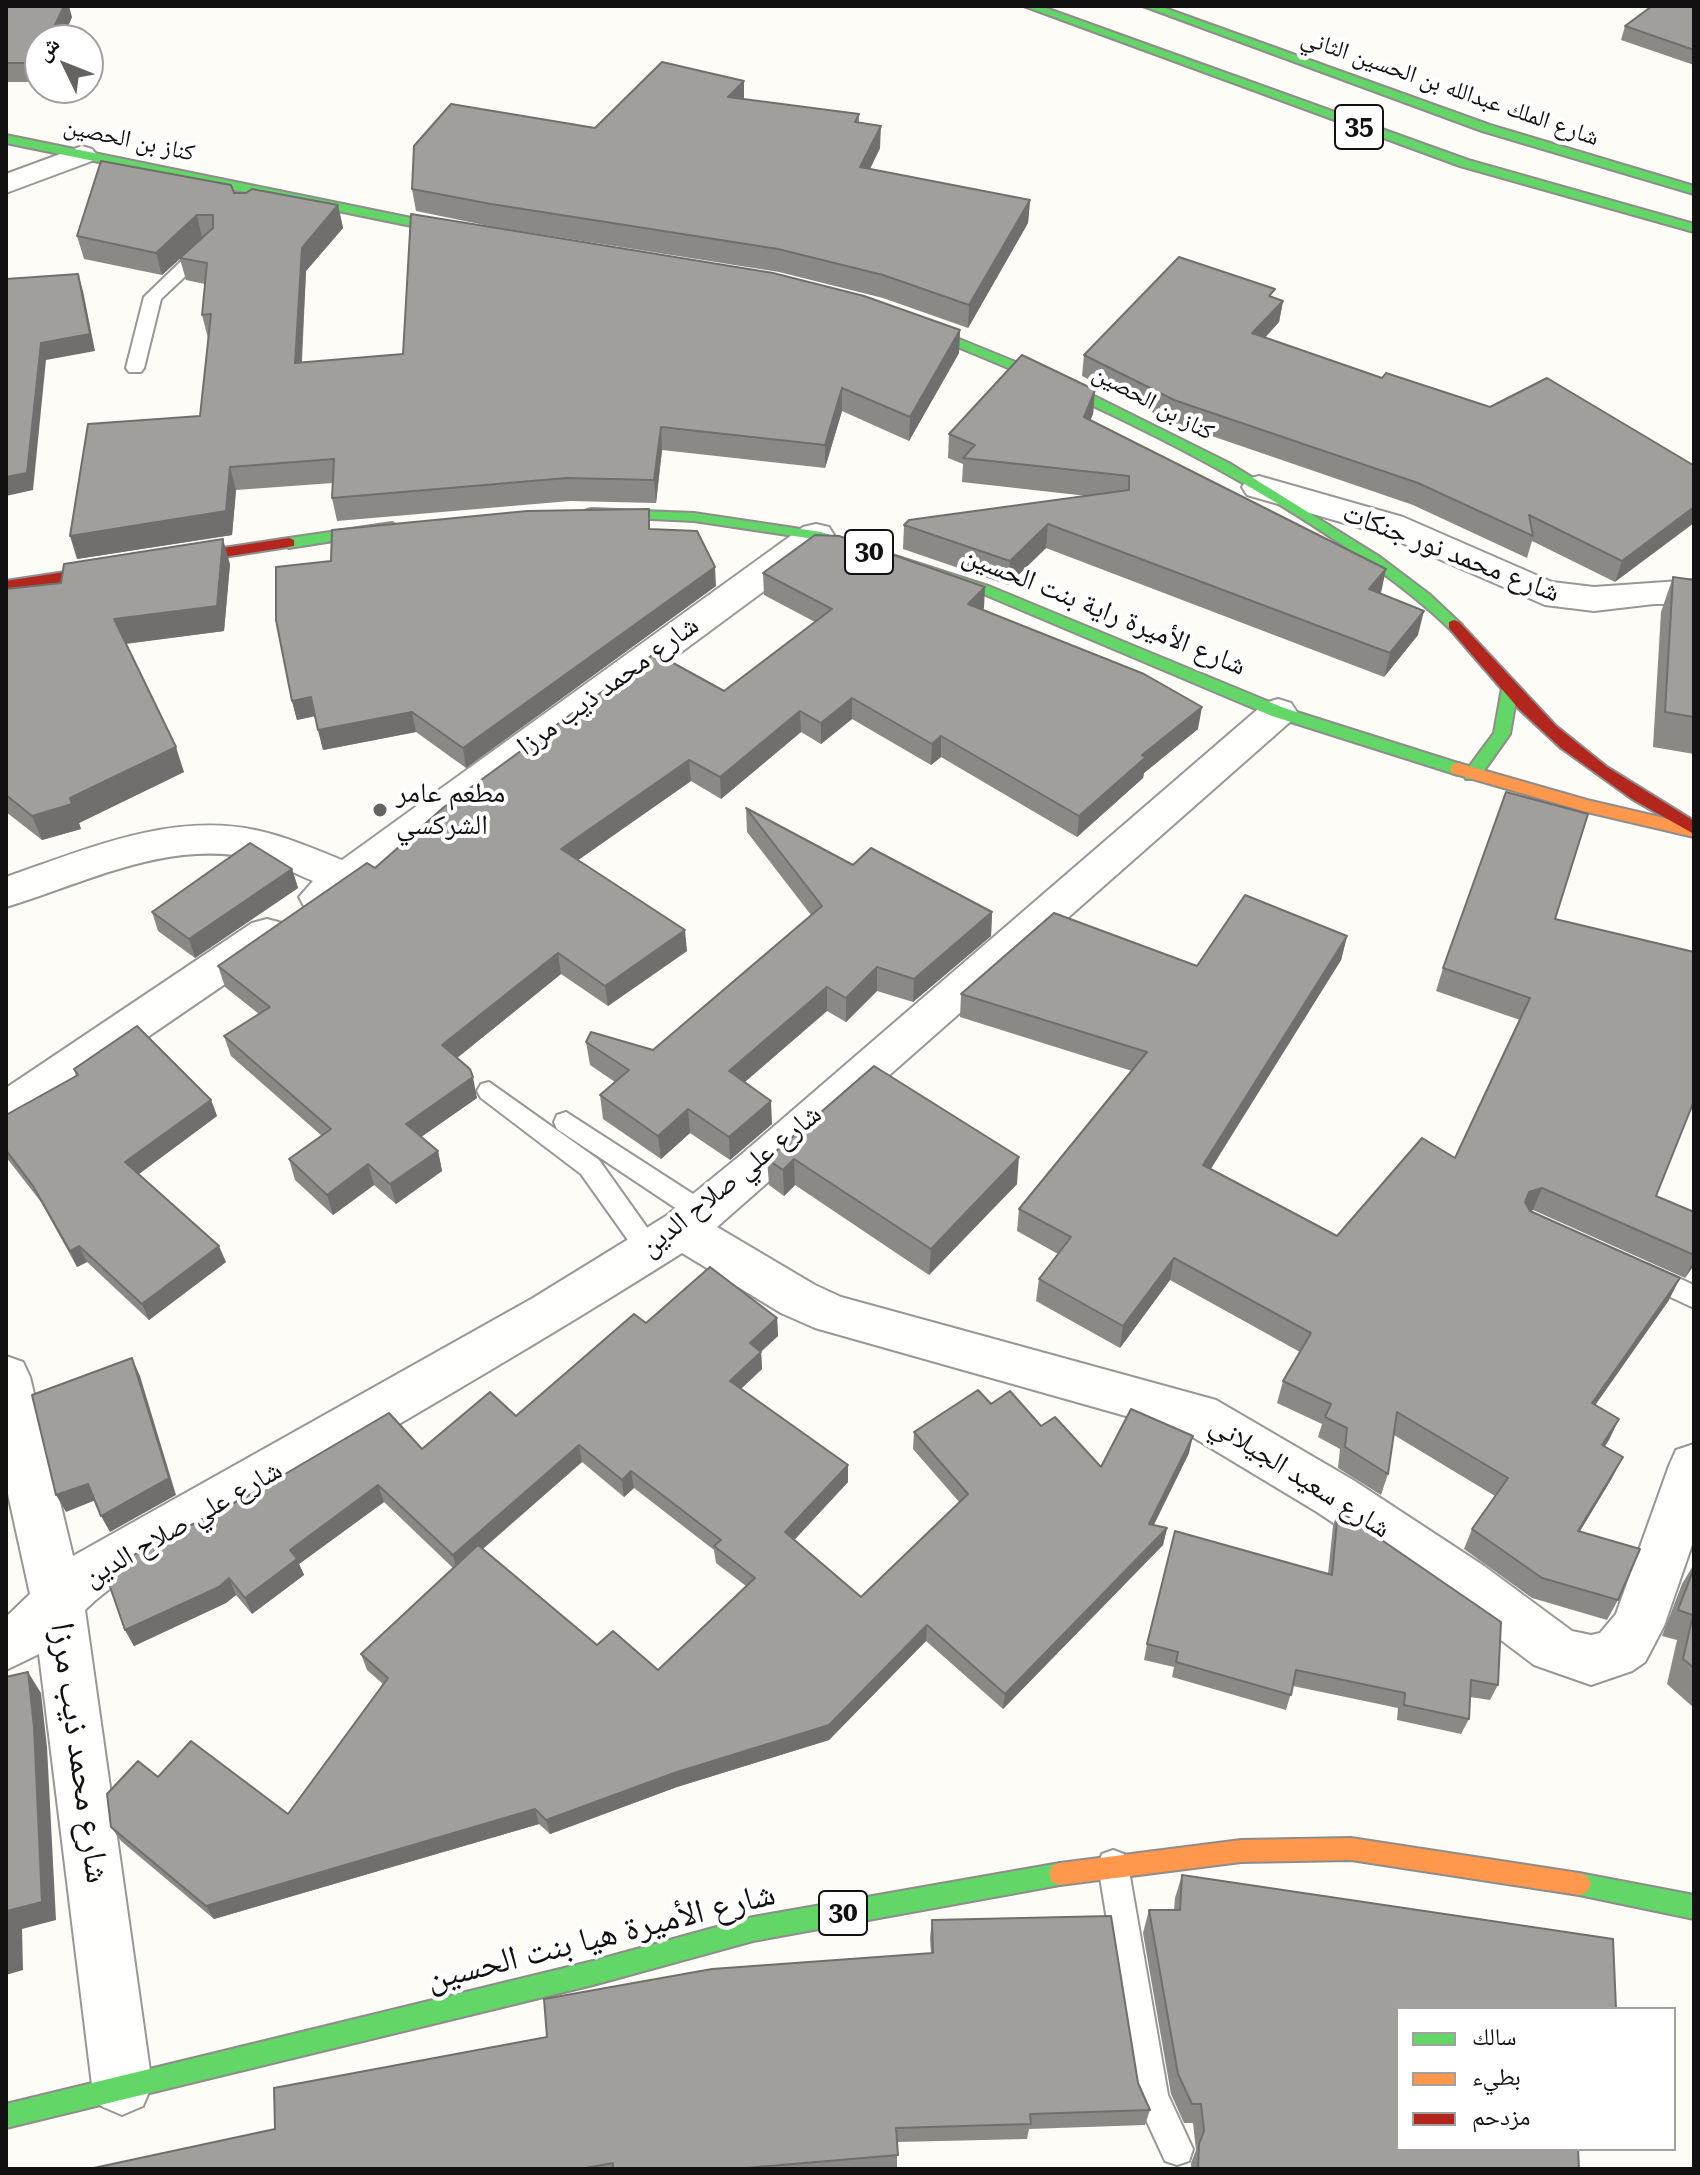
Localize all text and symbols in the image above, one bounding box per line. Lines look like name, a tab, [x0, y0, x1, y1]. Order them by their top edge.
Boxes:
street label: شارع الملك عبدالله بن الحسين الثاني	[1297, 23, 1603, 153]
north arrow	[24, 24, 104, 104]
text: ش	[30, 32, 65, 66]
road number: 35	[1335, 105, 1383, 149]
street label: كناز بن الحصين	[61, 112, 197, 168]
street label: كناز بن الحصين	[1087, 359, 1219, 447]
street label: شارع محمد نور جنكات	[1338, 496, 1564, 610]
road number: 30	[845, 530, 893, 574]
street label: شارع الأميرة راية بنت الحسين	[957, 539, 1251, 683]
street label: شارع محمد ذيب مرزا	[511, 609, 705, 763]
place label: مطعم عامر الشركسي	[396, 777, 505, 843]
marker: مطعم عامر الشركسي	[371, 801, 389, 819]
street label: شارع علي صلاح الدين	[634, 1098, 828, 1264]
street label: شارع سعيد الجيلاني	[1204, 1408, 1396, 1546]
street label: شارع علي صلاح الدين	[78, 1454, 288, 1594]
street label: شارع محمد ذيب مرزا	[41, 1620, 117, 1886]
street label: شارع الأميرة هيا بنت الحسين	[422, 1874, 780, 2000]
road number: 30	[819, 1891, 867, 1935]
legend	[1396, 2007, 1676, 2151]
text: سالك	[1472, 2023, 1517, 2051]
text: بطيء	[1472, 2063, 1521, 2091]
text: مزدحم	[1472, 2103, 1531, 2131]

